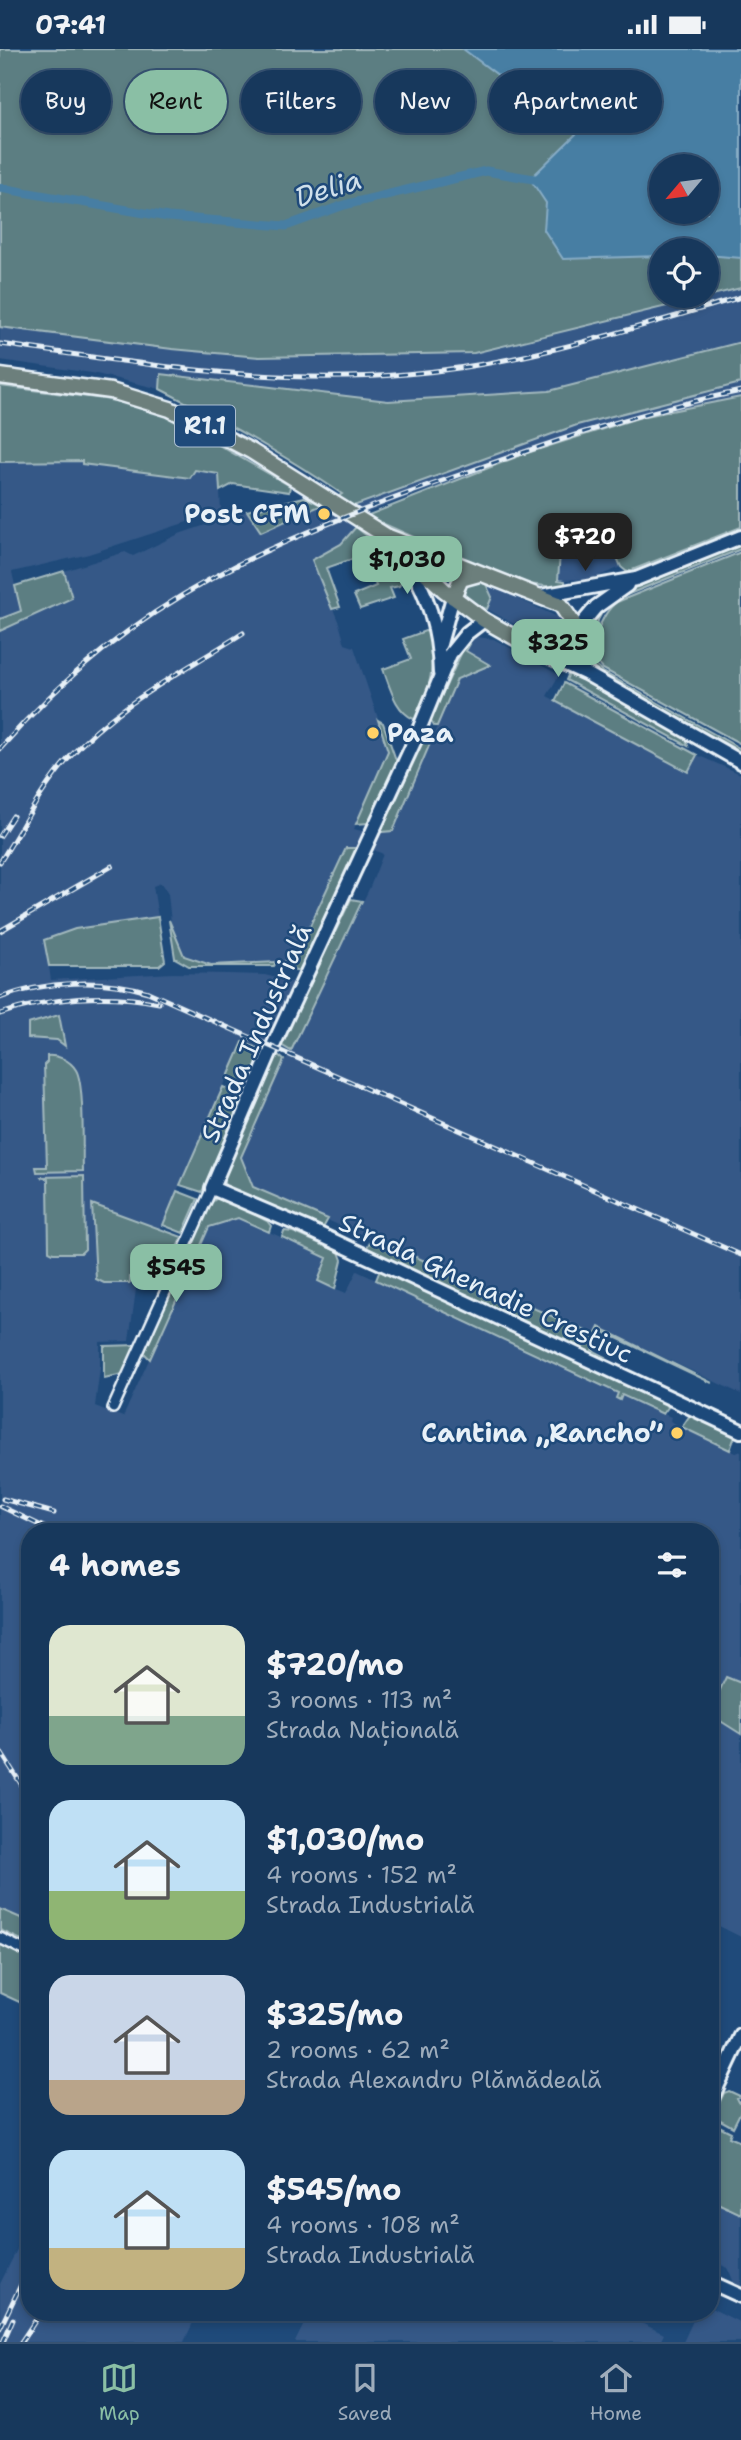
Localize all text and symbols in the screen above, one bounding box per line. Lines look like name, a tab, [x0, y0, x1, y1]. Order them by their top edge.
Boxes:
text: 07:41	[35, 7, 106, 42]
chip: Buy	[21, 70, 111, 133]
chip: Rent	[125, 70, 227, 133]
chip: Filters	[241, 70, 361, 133]
chip: New	[375, 70, 475, 133]
chip: Apartment	[489, 70, 662, 133]
north arrow	[649, 154, 719, 224]
map controls	[649, 154, 719, 308]
water label: Delia	[290, 160, 366, 216]
button: locate	[649, 238, 719, 308]
road number: R1.1	[175, 405, 235, 447]
place label: Post CFM	[184, 496, 310, 531]
marker: Post CFM	[316, 506, 332, 522]
pin: $720	[544, 513, 626, 573]
text: $720	[554, 521, 616, 551]
pin: $1,030	[350, 537, 464, 596]
text: $1,030	[368, 544, 446, 574]
pin: $325	[517, 619, 599, 679]
text: $325	[527, 627, 589, 657]
place label: Paza	[387, 715, 454, 750]
marker: Paza	[365, 725, 381, 741]
street label: Strada Industrială	[192, 918, 319, 1147]
street label: Strada Ghenadie Crestiuc	[334, 1204, 639, 1371]
pin: $545	[135, 1245, 217, 1304]
text: $545	[146, 1252, 206, 1282]
place label: Cantina „Rancho”	[421, 1415, 663, 1450]
marker: Cantina „Rancho”	[669, 1425, 685, 1441]
text: 4 homes	[49, 1545, 181, 1586]
icon: filters	[653, 1546, 691, 1584]
text: $720/mo	[266, 1644, 404, 1685]
icon: home	[105, 1653, 189, 1737]
text: 3 rooms · 113 m²	[266, 1685, 452, 1715]
text: Strada Națională	[266, 1715, 459, 1745]
text: $1,030/mo	[266, 1819, 424, 1860]
icon: home	[105, 1828, 189, 1912]
text: 4 rooms · 152 m²	[266, 1860, 457, 1890]
text: Strada Industrială	[266, 1890, 474, 1920]
text: $325/mo	[266, 1994, 403, 2035]
icon: home	[105, 2003, 189, 2087]
text: 2 rooms · 62 m²	[266, 2035, 450, 2065]
text: Strada Alexandru Plămădeală	[266, 2065, 602, 2095]
text: $545/mo	[266, 2169, 402, 2210]
icon: home	[105, 2178, 189, 2262]
text: 4 rooms · 108 m²	[266, 2210, 460, 2240]
text: Strada Industrială	[266, 2240, 474, 2270]
tab: Map	[99, 2359, 140, 2426]
tab: Saved	[338, 2359, 392, 2426]
tab: Home	[590, 2359, 642, 2426]

